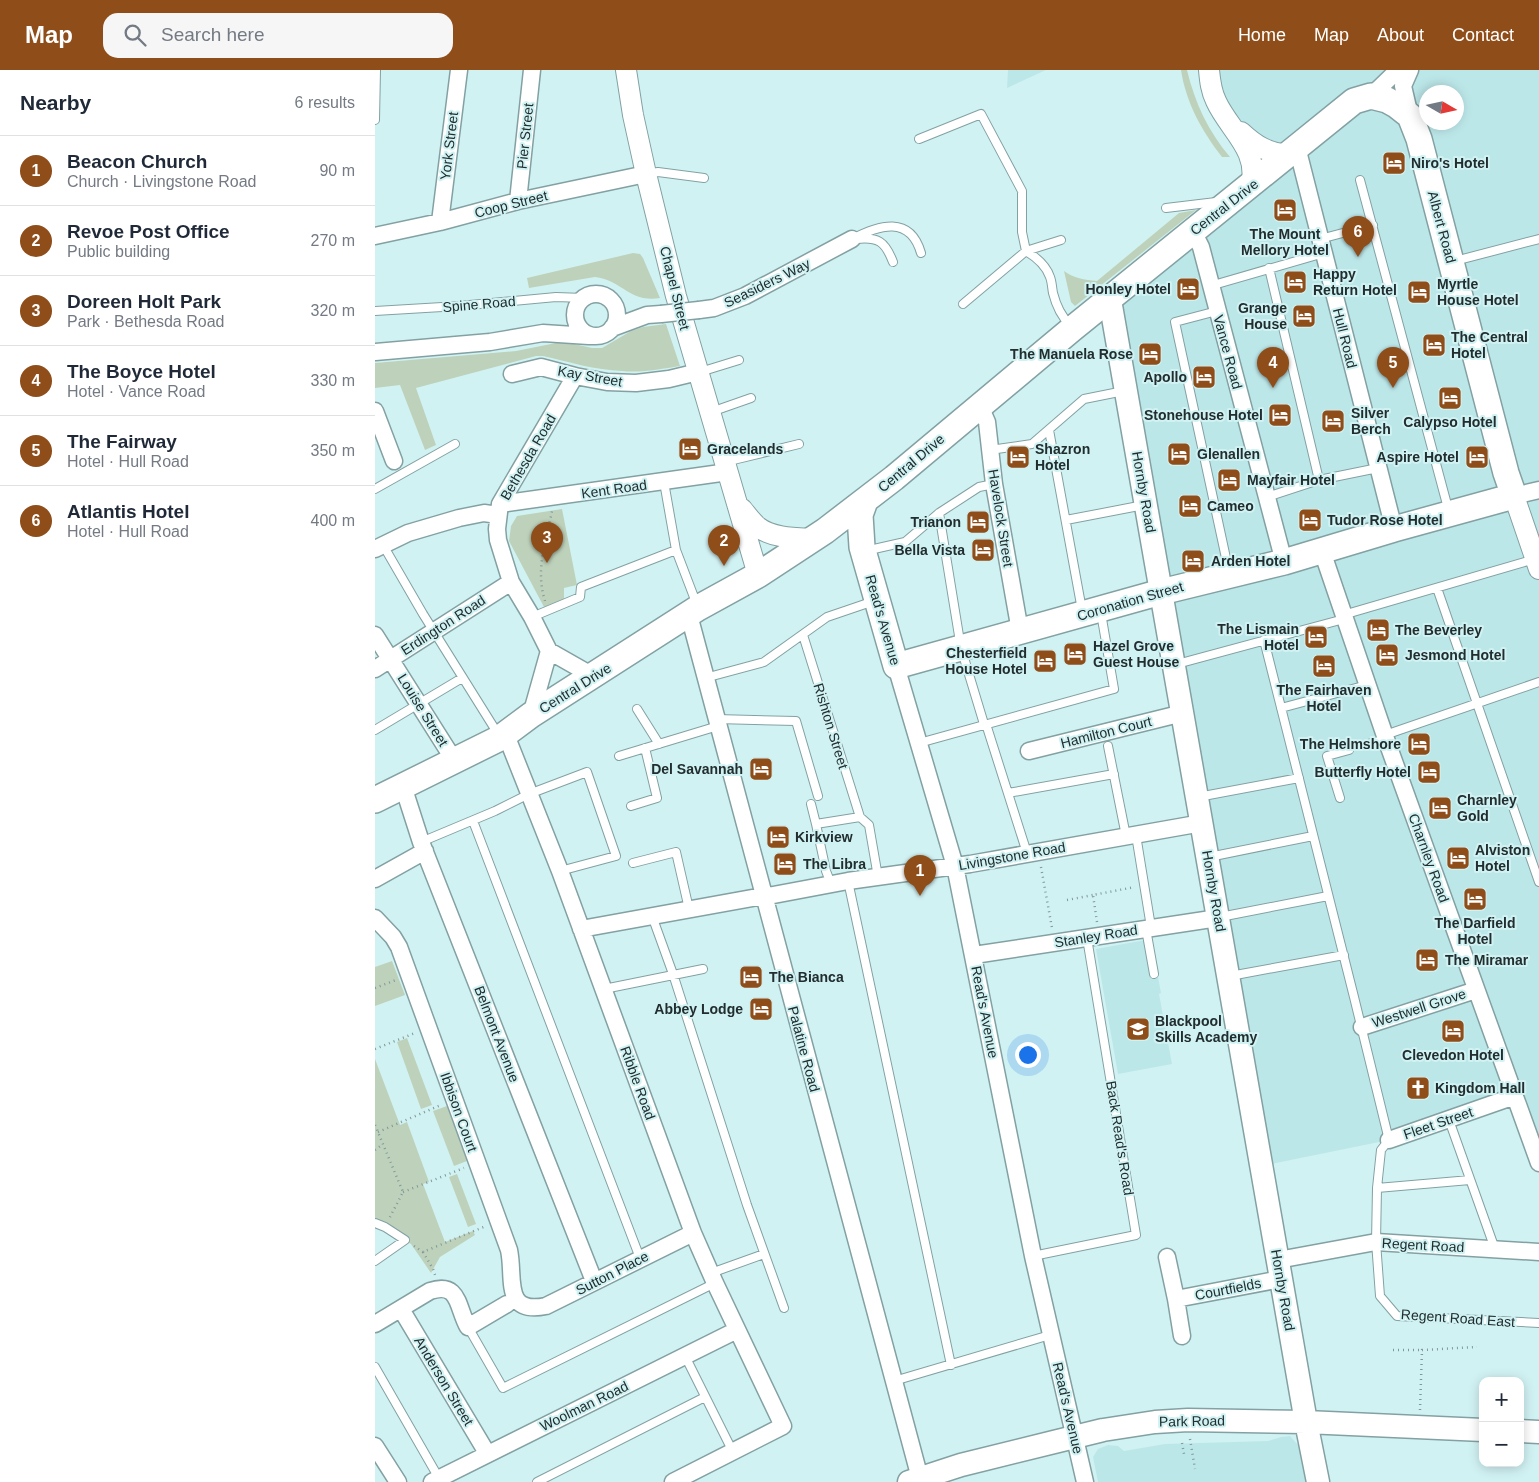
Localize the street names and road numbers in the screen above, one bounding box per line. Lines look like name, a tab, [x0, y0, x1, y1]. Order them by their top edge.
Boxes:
street label: Pier Street	[514, 102, 536, 170]
street label: York Street	[437, 111, 461, 181]
street label: Central Drive	[1187, 175, 1261, 238]
street label: Coop Street	[473, 187, 549, 221]
street label: Albert Road	[1425, 189, 1459, 265]
street label: Chapel Street	[657, 245, 693, 332]
street label: Seasiders Way	[721, 255, 813, 311]
street label: Spine Road	[442, 293, 516, 315]
street label: Hull Road	[1330, 306, 1360, 370]
street label: Vance Road	[1210, 313, 1246, 391]
street label: Kay Street	[556, 362, 624, 390]
street label: Bethesda Road	[497, 411, 559, 503]
street label: Central Drive	[875, 430, 948, 495]
street label: Hornby Road	[1129, 450, 1159, 534]
street label: Havelock Street	[985, 468, 1017, 568]
street label: Kent Road	[580, 476, 648, 502]
street label: Read's Avenue	[862, 573, 904, 667]
street label: Coronation Street	[1075, 578, 1185, 624]
street label: Erdington Road	[398, 592, 488, 658]
street label: Central Drive	[536, 659, 614, 716]
street label: Louise Street	[394, 671, 452, 749]
street label: Rishton Street	[810, 681, 852, 771]
street label: Hamilton Court	[1059, 713, 1153, 751]
street label: Charnley Road	[1406, 811, 1452, 905]
street label: Livingstone Road	[957, 839, 1067, 873]
street label: Hornby Road	[1199, 849, 1229, 933]
street label: Stanley Road	[1053, 922, 1139, 950]
street label: Read's Avenue	[968, 965, 1002, 1060]
street label: Belmont Avenue	[471, 984, 523, 1085]
street label: Westwell Grove	[1370, 985, 1468, 1031]
street label: Palatine Road	[785, 1004, 823, 1094]
street label: Ribble Road	[617, 1044, 659, 1122]
street label: Ibbison Court	[437, 1070, 481, 1154]
street label: Back Read's Road	[1103, 1080, 1137, 1196]
street label: Fleet Street	[1401, 1104, 1475, 1142]
street label: Regent Road	[1381, 1235, 1465, 1255]
street label: Sutton Place	[573, 1248, 651, 1298]
street label: Hornby Road	[1268, 1248, 1298, 1332]
street label: Courtfields	[1194, 1275, 1262, 1303]
street label: Regent Road East	[1400, 1306, 1516, 1330]
street label: Anderson Street	[411, 1334, 477, 1429]
street label: Read's Avenue	[1050, 1361, 1086, 1456]
street label: Woolman Road	[537, 1378, 631, 1434]
street label: Park Road	[1159, 1412, 1225, 1430]

